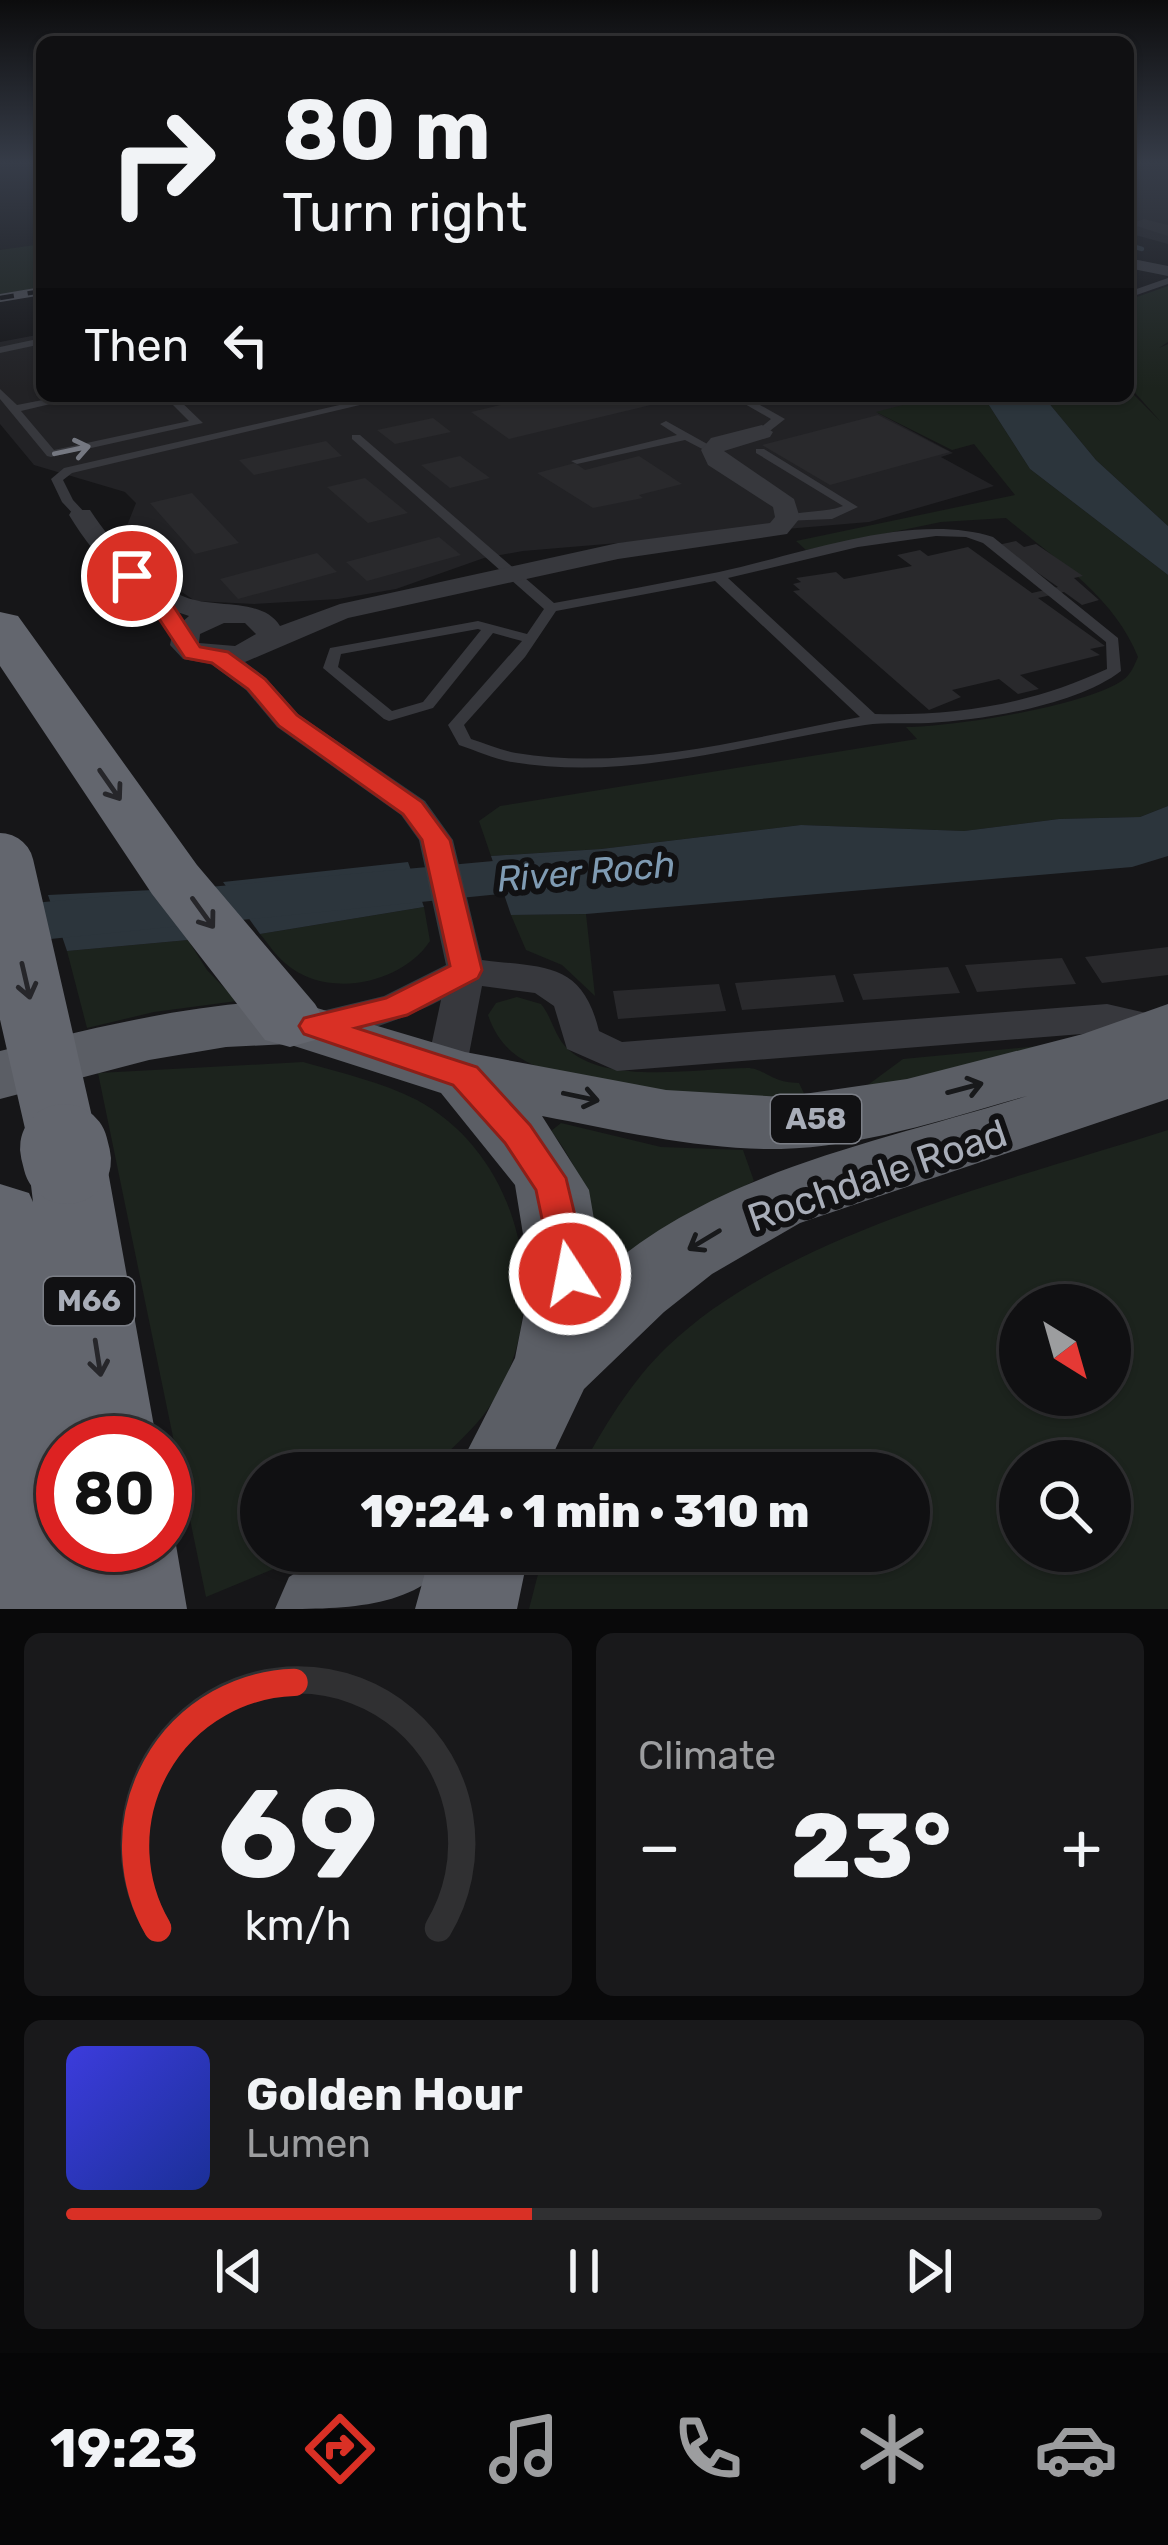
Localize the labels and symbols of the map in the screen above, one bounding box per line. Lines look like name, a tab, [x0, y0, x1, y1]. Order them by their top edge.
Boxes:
one-way arrow	[52, 437, 90, 460]
pin	[81, 525, 183, 627]
one-way arrow	[97, 768, 122, 801]
water label: River Roch	[495, 842, 677, 901]
one-way arrow	[189, 896, 215, 929]
one-way arrow	[16, 962, 39, 1000]
one-way arrow	[945, 1076, 983, 1098]
one-way arrow	[560, 1087, 599, 1109]
road number: A58	[771, 1095, 861, 1143]
street label: Rochdale Road	[742, 1110, 1013, 1242]
position arrow	[507, 1211, 633, 1337]
one-way arrow	[688, 1229, 723, 1253]
road number: M66	[44, 1277, 134, 1325]
north arrow	[999, 1284, 1131, 1416]
one-way arrow	[88, 1338, 111, 1377]
speed limit sign: 80	[36, 1416, 192, 1572]

